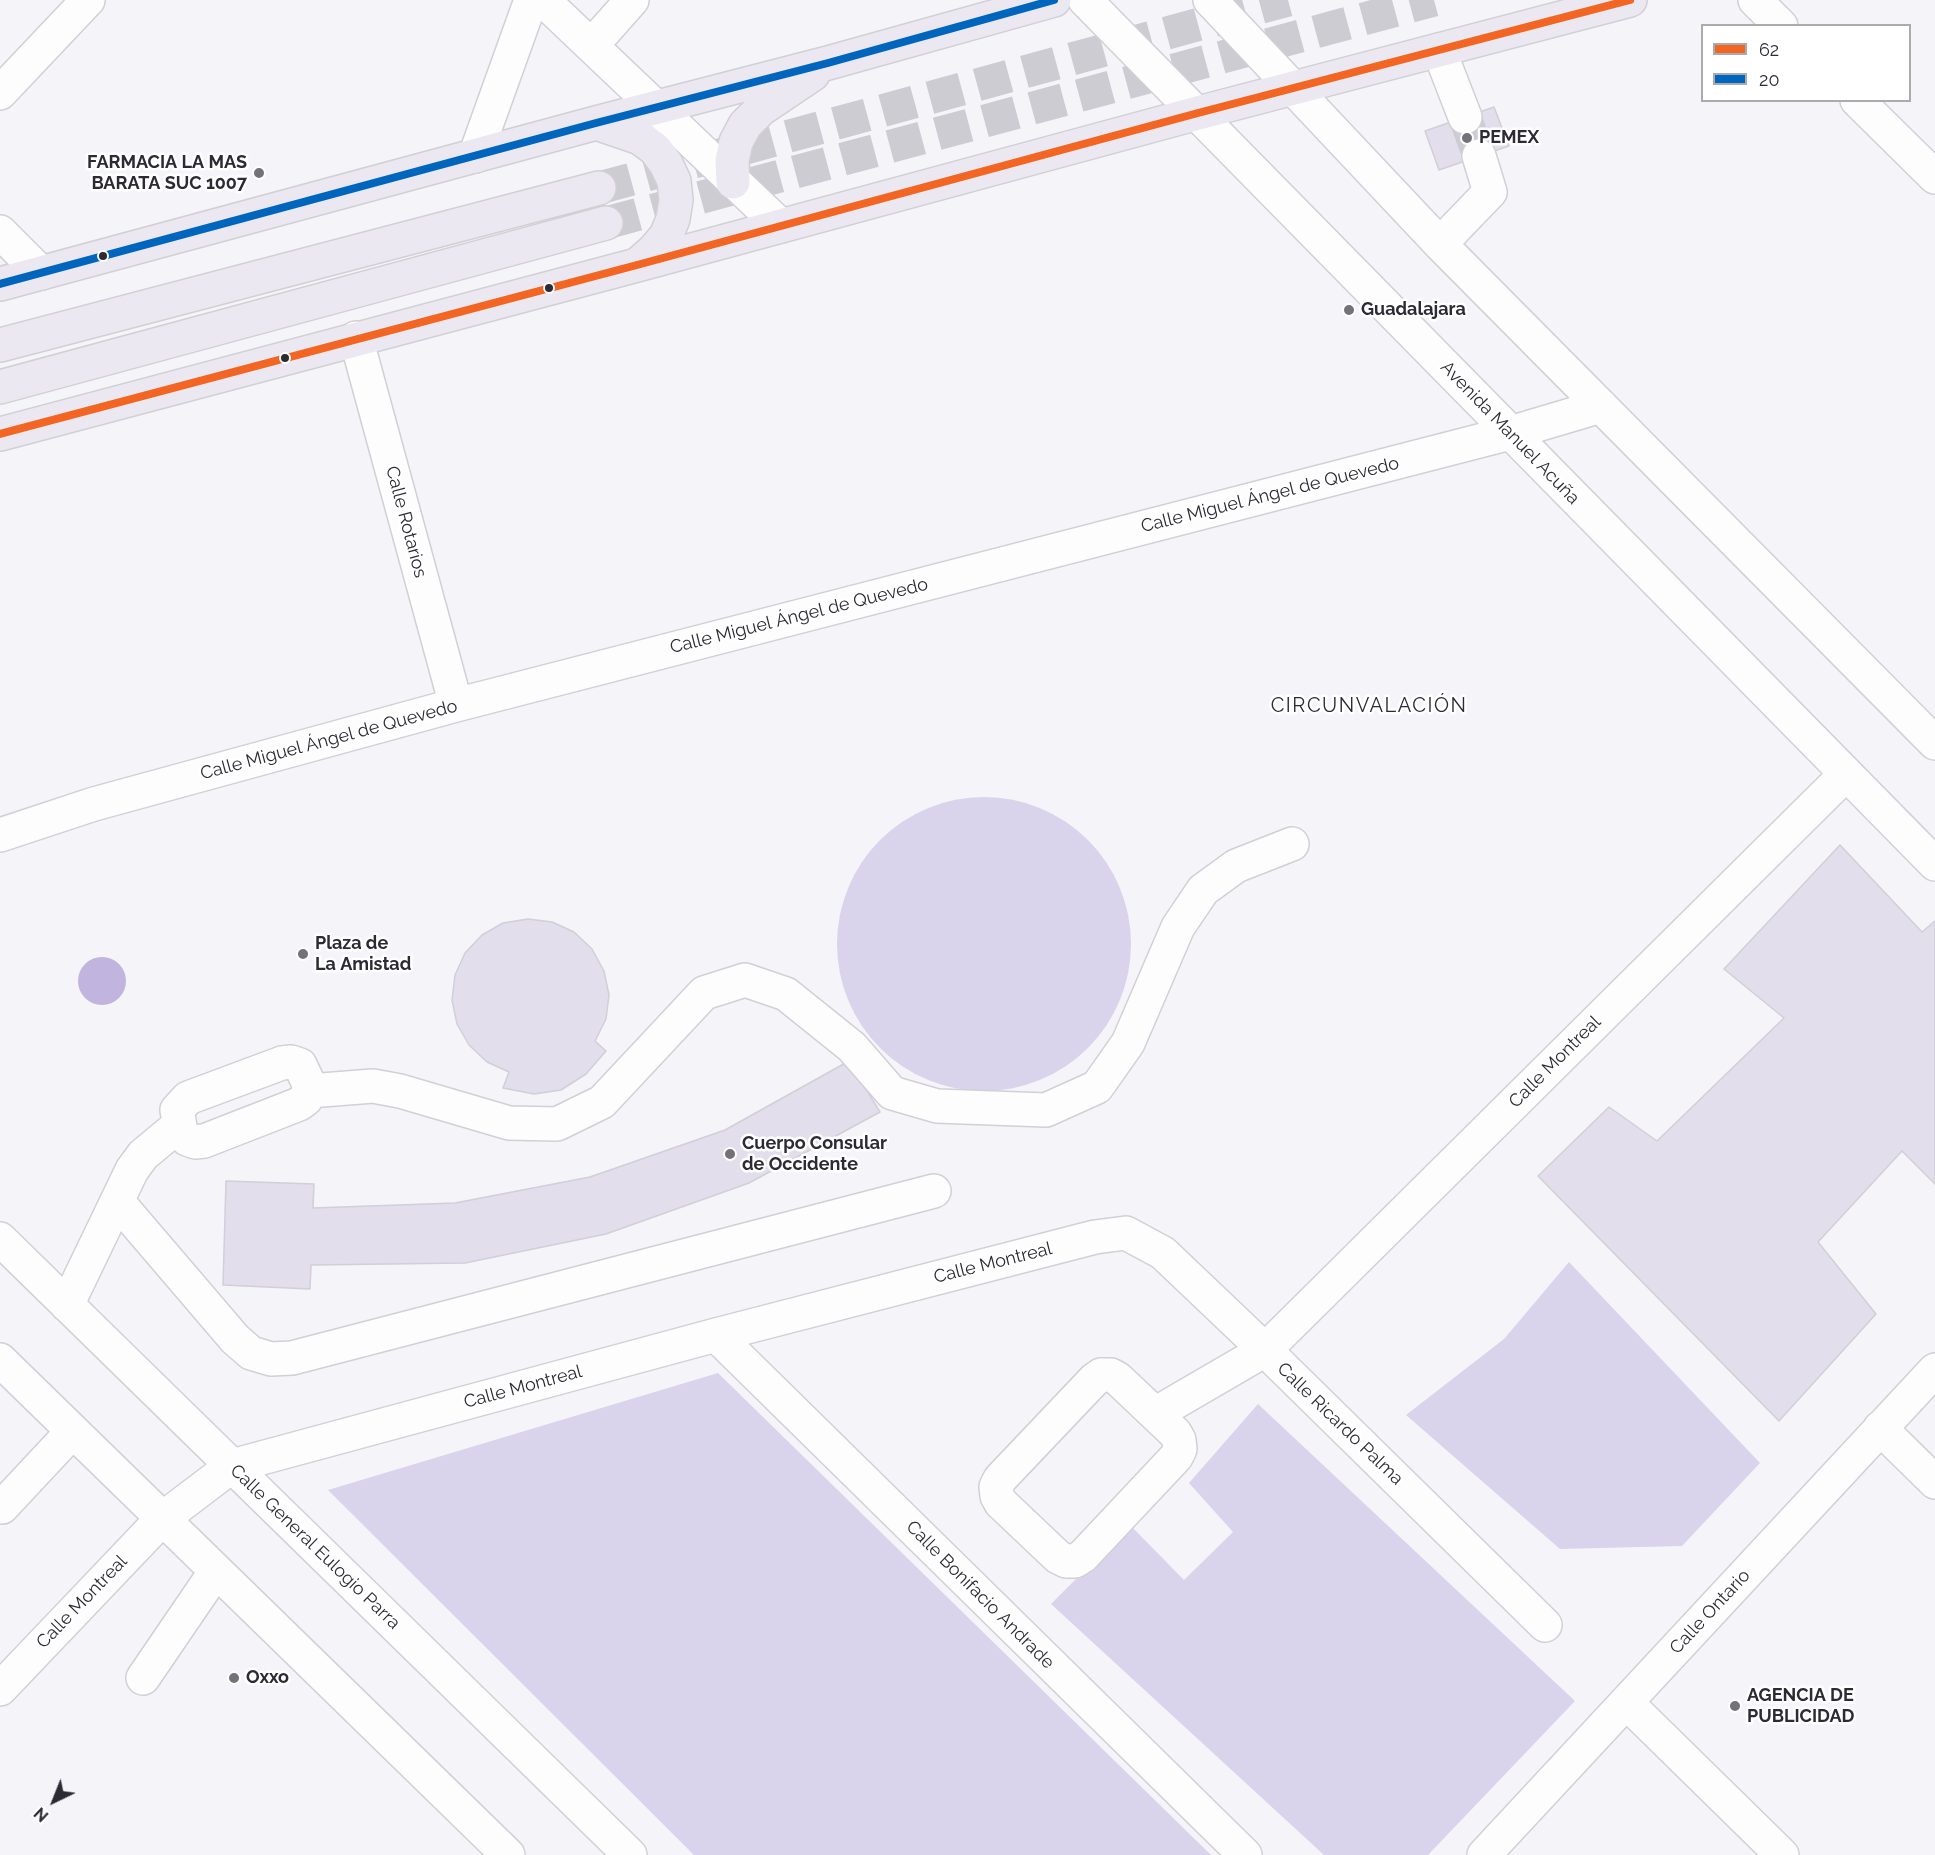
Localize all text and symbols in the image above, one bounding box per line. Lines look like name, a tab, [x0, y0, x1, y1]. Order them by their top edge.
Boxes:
legend	[1701, 24, 1911, 102]
text: 62	[1759, 39, 1779, 60]
text: 20	[1759, 69, 1779, 90]
place label: PEMEX	[1479, 127, 1539, 149]
marker: PEMEX	[1460, 131, 1474, 145]
place label: FARMACIA LA MAS BARATA SUC 1007	[87, 152, 247, 195]
marker: FARMACIA LA MAS BARATA SUC 1007	[252, 166, 266, 180]
unlabelled marker	[97, 250, 109, 262]
unlabelled marker	[543, 282, 555, 294]
place label: Guadalajara	[1361, 299, 1466, 321]
marker: Guadalajara	[1342, 303, 1356, 317]
unlabelled marker	[279, 352, 291, 364]
street label: Avenida Manuel Acuña	[1436, 357, 1584, 509]
street label: Calle Miguel Ángel de Quevedo	[1139, 452, 1401, 538]
street label: Calle Rotarios	[381, 464, 431, 580]
street label: Calle Miguel Ángel de Quevedo	[668, 573, 930, 659]
district label: CIRCUNVALACIÓN	[1271, 694, 1467, 718]
street label: Calle Miguel Ángel de Quevedo	[198, 695, 460, 785]
place label: Plaza de La Amistad	[315, 933, 411, 976]
marker: Plaza de La Amistad	[296, 947, 310, 961]
street label: Calle Montreal	[1505, 1012, 1605, 1112]
place label: Cuerpo Consular de Occidente	[742, 1133, 887, 1176]
marker: Cuerpo Consular de Occidente	[723, 1147, 737, 1161]
street label: Calle Montreal	[932, 1238, 1054, 1288]
street label: Calle Ricardo Palma	[1272, 1358, 1408, 1490]
street label: Calle Montreal	[462, 1361, 584, 1413]
street label: Calle General Eulogio Parra	[226, 1460, 404, 1634]
street label: Calle Bonifacio Andrade	[901, 1516, 1059, 1674]
street label: Calle Montreal	[32, 1551, 132, 1653]
street label: Calle Ontario	[1665, 1565, 1755, 1659]
place label: Oxxo	[246, 1667, 289, 1689]
marker: Oxxo	[227, 1671, 241, 1685]
place label: AGENCIA DE PUBLICIDAD	[1747, 1685, 1854, 1728]
marker: AGENCIA DE PUBLICIDAD	[1728, 1699, 1742, 1713]
north arrow	[24, 1771, 84, 1831]
text: N	[30, 1803, 52, 1826]

